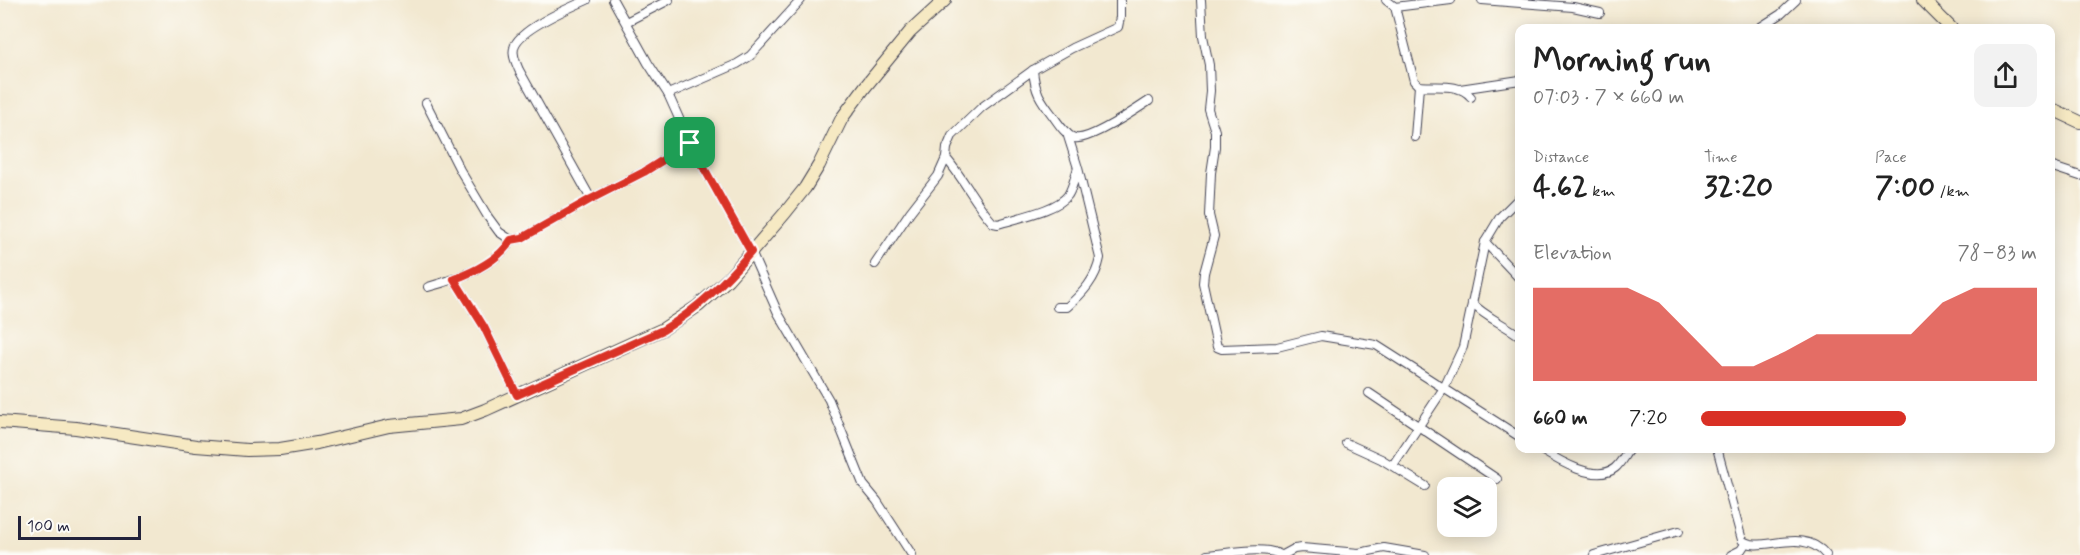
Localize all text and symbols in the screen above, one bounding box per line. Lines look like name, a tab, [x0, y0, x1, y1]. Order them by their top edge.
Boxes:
text: Morning run	[1533, 39, 1711, 83]
button: share	[1974, 44, 2037, 107]
text: 07:03 · 7 × 660 m	[1533, 84, 1684, 111]
pin	[664, 117, 715, 168]
icon: arrive	[673, 126, 706, 159]
text: Distance	[1533, 147, 1589, 168]
text: Time	[1704, 147, 1738, 168]
text: Pace	[1875, 147, 1907, 168]
text: 4.62	[1533, 168, 1588, 207]
text: 32:20	[1704, 168, 1773, 207]
text: 7:00	[1875, 168, 1935, 207]
text: km	[1588, 181, 1616, 202]
text: /km	[1935, 181, 1970, 202]
text: Elevation	[1533, 240, 1612, 267]
text: 78–83 m	[1957, 240, 2037, 267]
text: 660 m	[1533, 405, 1588, 432]
text: 7:20	[1629, 405, 1668, 432]
map controls	[1437, 477, 1497, 537]
button: layers	[1437, 477, 1497, 537]
scale bar	[18, 513, 141, 540]
text: 100 m	[27, 516, 70, 537]

